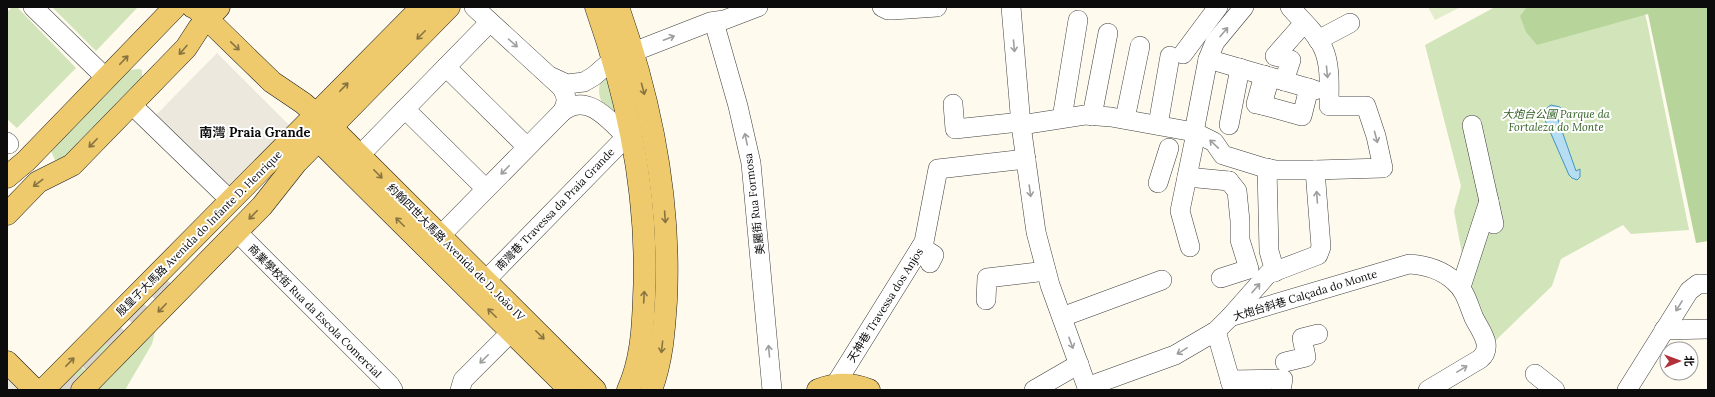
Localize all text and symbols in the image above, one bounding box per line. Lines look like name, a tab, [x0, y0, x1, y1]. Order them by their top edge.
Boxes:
one-way arrow	[1219, 26, 1228, 37]
one-way arrow	[417, 30, 426, 40]
one-way arrow	[663, 33, 675, 41]
one-way arrow	[508, 38, 518, 47]
one-way arrow	[1011, 39, 1018, 52]
one-way arrow	[230, 41, 240, 51]
one-way arrow	[179, 44, 188, 55]
one-way arrow	[119, 55, 128, 65]
one-way arrow	[1324, 65, 1331, 78]
one-way arrow	[339, 82, 349, 92]
one-way arrow	[640, 82, 647, 95]
park label: 大炮台公園 Parque da Fortaleza do Monte	[1502, 107, 1611, 134]
district label: 南灣 Praia Grande	[200, 124, 310, 141]
one-way arrow	[1373, 130, 1380, 143]
one-way arrow	[741, 132, 749, 145]
one-way arrow	[88, 138, 98, 148]
one-way arrow	[1209, 139, 1218, 149]
street label: 南灣巷 Travessa da Praia Grande	[493, 145, 617, 273]
street label: 殷皇子大馬路 Avenida do Infante D. Henrique	[113, 147, 285, 319]
street label: 美麗街 Rua Formosa	[741, 152, 767, 255]
one-way arrow	[500, 165, 510, 175]
one-way arrow	[373, 169, 383, 179]
one-way arrow	[33, 179, 44, 188]
street label: 約翰四世大馬路 Avenida de D. João IV	[384, 180, 528, 324]
one-way arrow	[1026, 184, 1034, 197]
one-way arrow	[1313, 191, 1320, 204]
one-way arrow	[249, 210, 258, 220]
one-way arrow	[661, 210, 668, 223]
one-way arrow	[395, 217, 405, 227]
street label: 商業學校街 Rua da Escola Comercial	[245, 241, 385, 381]
street label: 天神巷 Travessa dos Anjos	[844, 245, 926, 365]
street label: 大炮台斜巷 Calçada do Monte	[1231, 266, 1379, 324]
one-way arrow	[1251, 283, 1261, 293]
one-way arrow	[641, 291, 648, 304]
one-way arrow	[1675, 300, 1683, 312]
one-way arrow	[157, 303, 167, 313]
one-way arrow	[487, 308, 497, 318]
one-way arrow	[535, 330, 545, 340]
one-way arrow	[1068, 337, 1076, 349]
one-way arrow	[658, 340, 666, 353]
north arrow	[1659, 341, 1699, 381]
one-way arrow	[766, 345, 773, 358]
one-way arrow	[1176, 347, 1188, 355]
one-way arrow	[479, 354, 489, 364]
text: 北	[1682, 355, 1696, 366]
one-way arrow	[65, 357, 75, 367]
one-way arrow	[1455, 365, 1467, 373]

